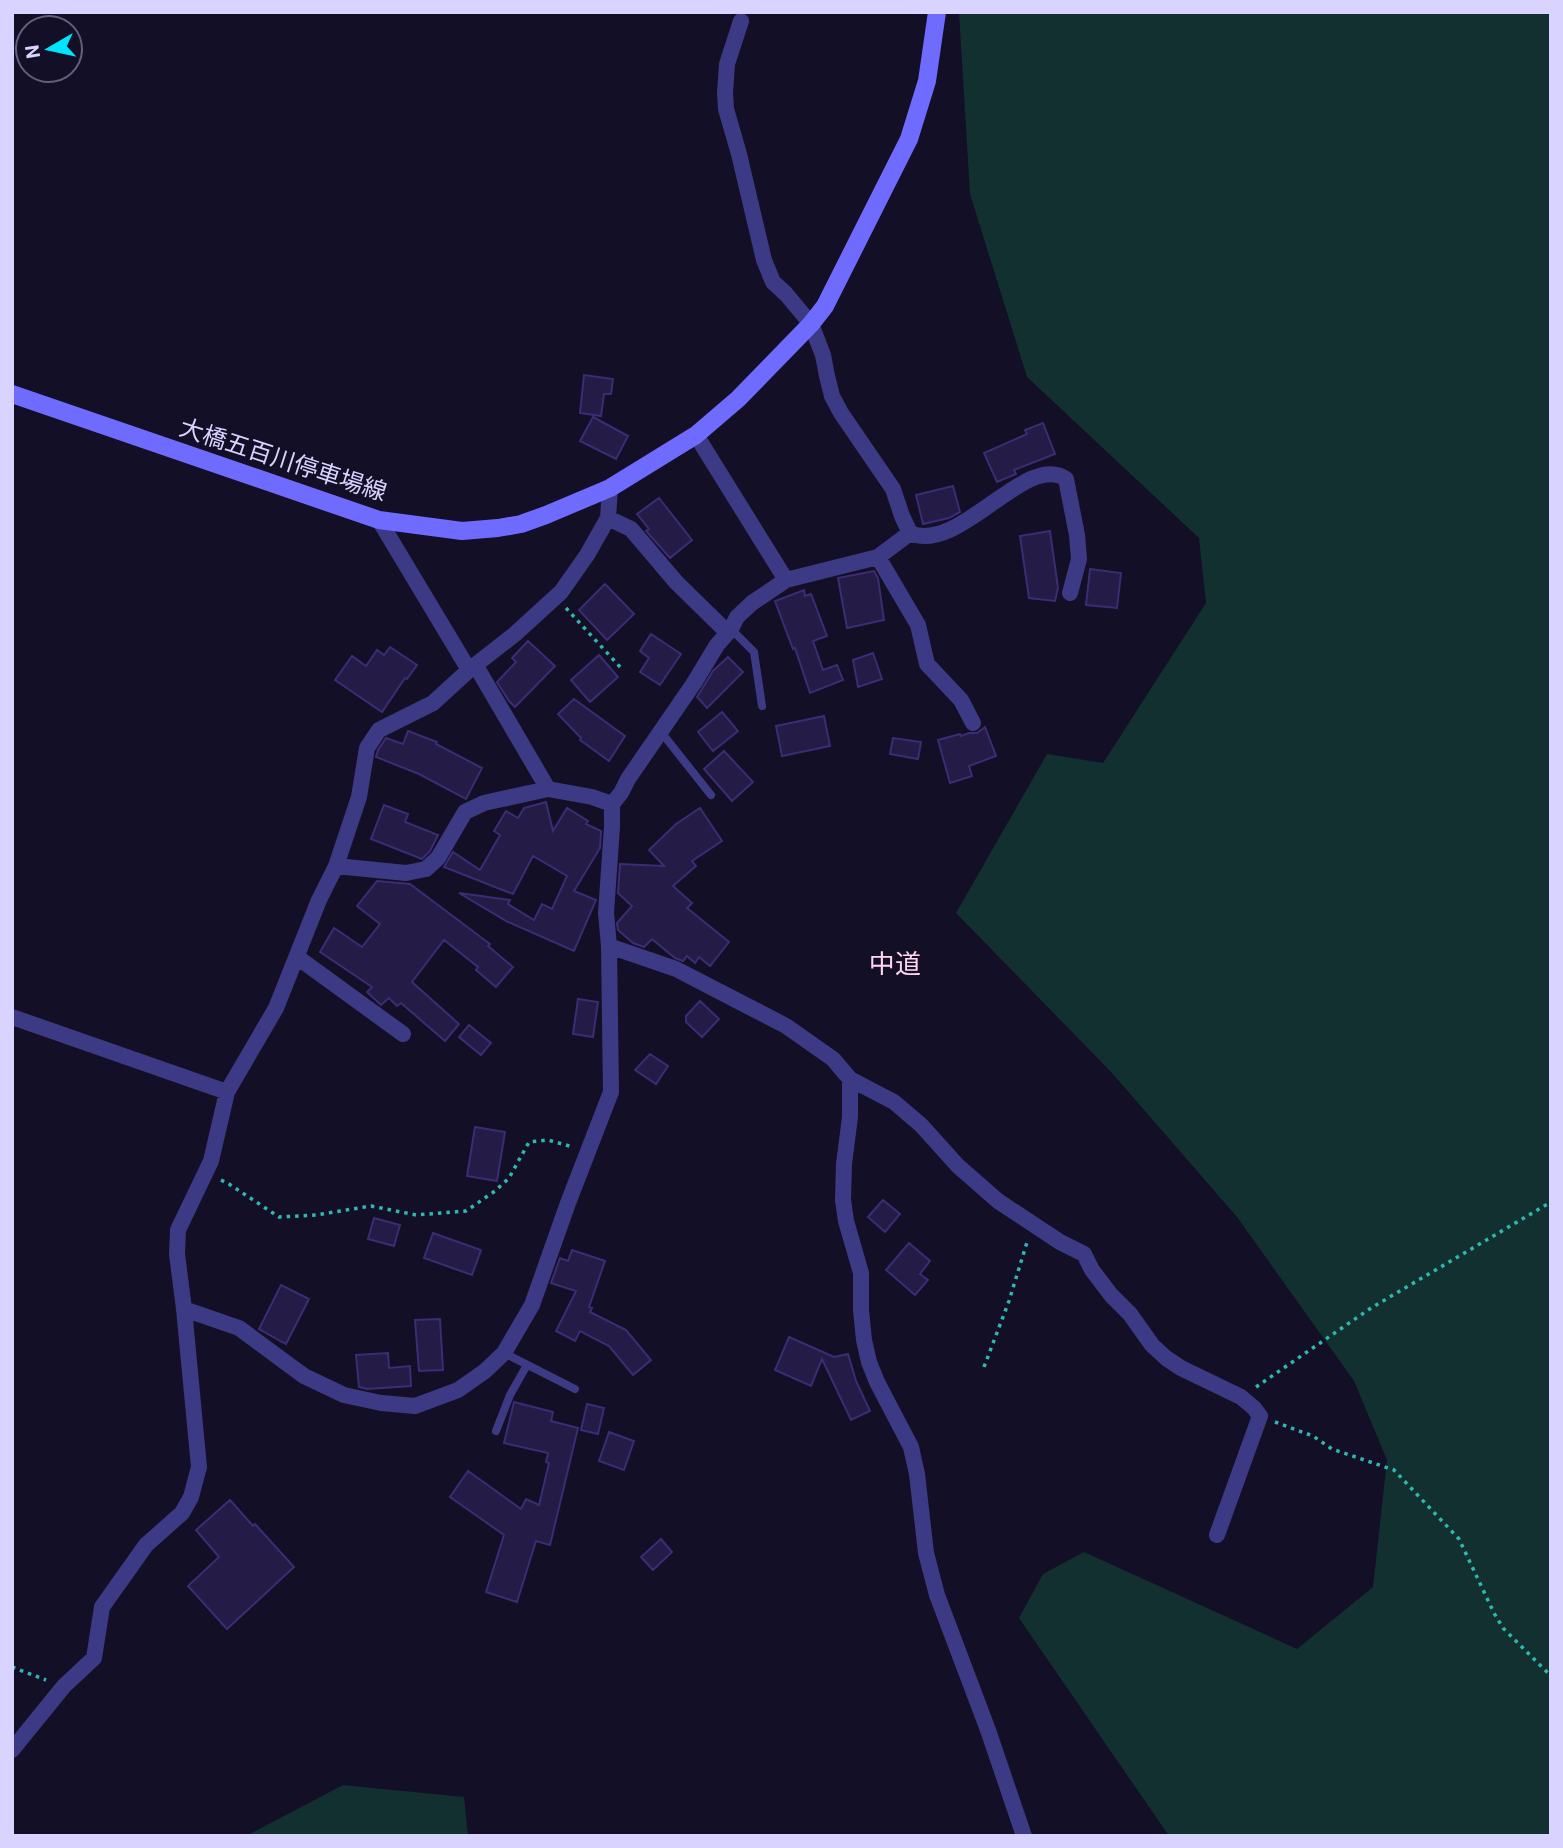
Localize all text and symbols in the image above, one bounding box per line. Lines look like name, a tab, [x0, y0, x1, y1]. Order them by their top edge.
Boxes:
north arrow	[14, 14, 84, 84]
text: N	[20, 43, 45, 60]
street label: 大橋五百川停車場線	[176, 413, 390, 507]
district label: 中道	[869, 949, 921, 979]

